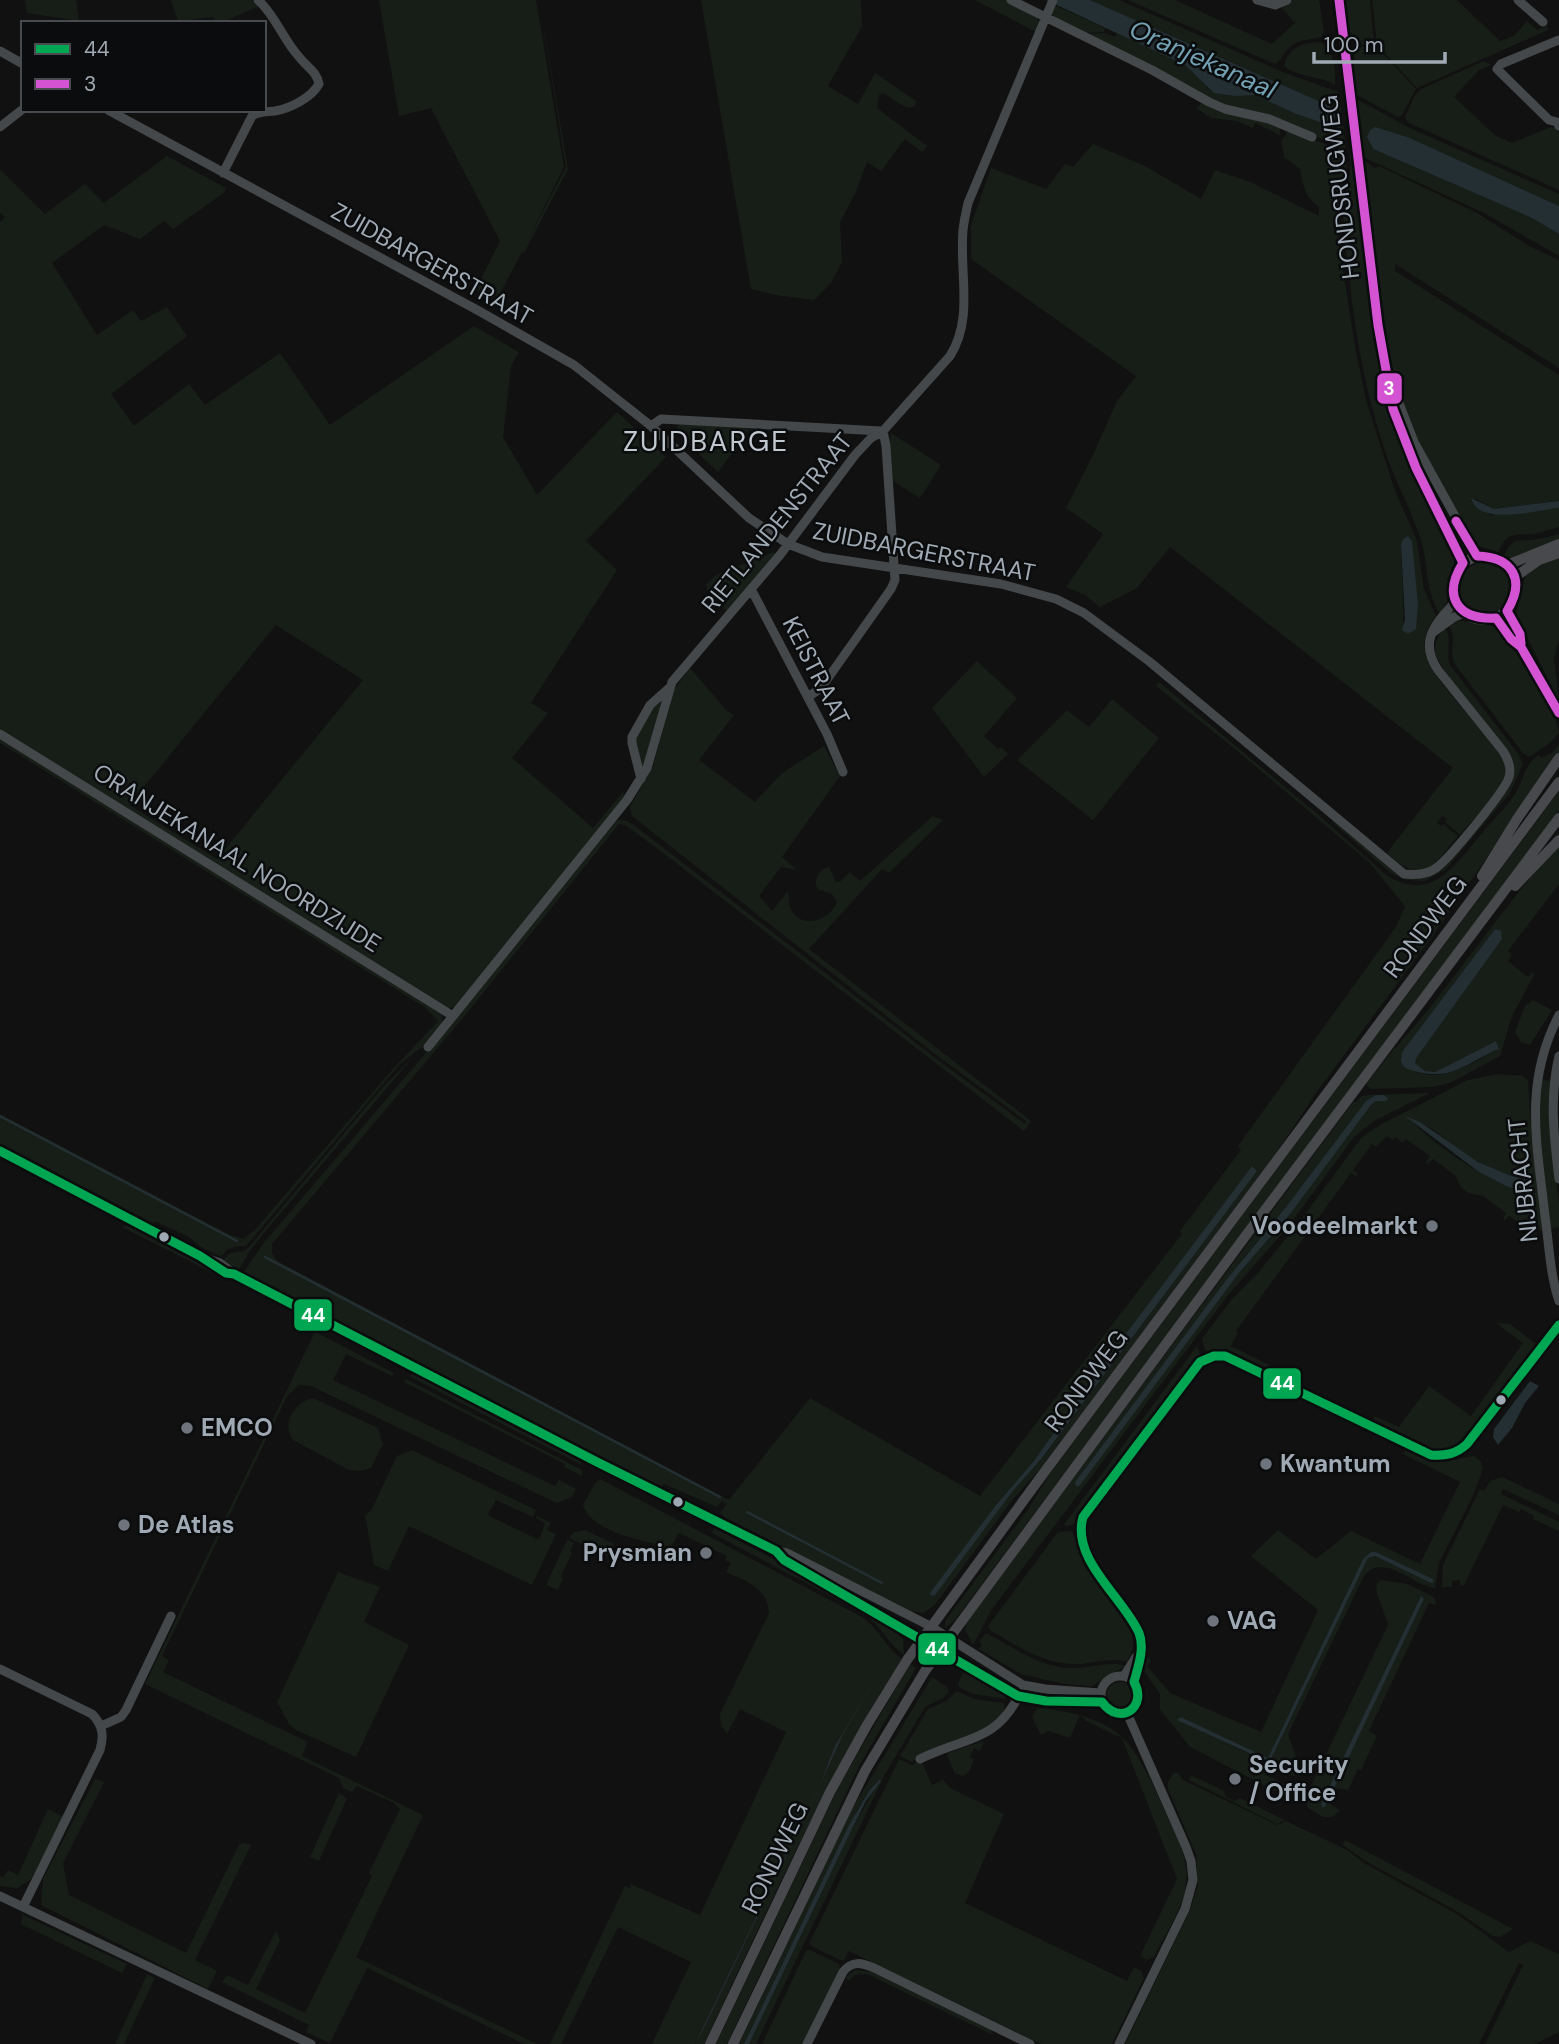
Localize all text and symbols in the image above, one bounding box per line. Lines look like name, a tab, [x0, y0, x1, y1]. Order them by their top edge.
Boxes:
water label: Oranjekanaal	[1124, 12, 1283, 107]
legend	[21, 21, 266, 112]
scale bar	[1314, 21, 1445, 65]
text: 100 m	[1324, 31, 1384, 59]
text: 44	[84, 35, 110, 63]
text: 3	[84, 70, 96, 98]
street label: HONDSRUGWEG	[1313, 93, 1366, 281]
street label: ZUIDBARGERSTRAAT	[326, 195, 539, 332]
line badge: 3	[1376, 372, 1403, 405]
text: 3	[1383, 376, 1395, 401]
district label: ZUIDBARGE	[623, 423, 789, 460]
street label: RIETLANDENSTRAAT	[694, 426, 859, 619]
street label: ZUIDBARGERSTRAAT	[810, 515, 1038, 588]
street label: KEISTRAAT	[776, 611, 857, 730]
street label: ORANJEKANAAL NOORDZIJDE	[88, 756, 387, 959]
street label: RONDWEG	[1376, 869, 1473, 984]
street label: NIJBRACHT	[1501, 1116, 1544, 1244]
place label: Voodeelmarkt	[1251, 1210, 1418, 1241]
marker: Voodeelmarkt	[1424, 1218, 1440, 1234]
unlabelled marker	[157, 1230, 171, 1244]
line badge: 44	[293, 1298, 333, 1332]
text: 44	[301, 1303, 325, 1328]
street label: RONDWEG	[1037, 1323, 1134, 1438]
line badge: 44	[1262, 1367, 1302, 1400]
text: 44	[1270, 1371, 1294, 1396]
unlabelled marker	[1494, 1393, 1508, 1407]
place label: EMCO	[201, 1412, 273, 1443]
marker: EMCO	[179, 1420, 195, 1436]
place label: Kwantum	[1280, 1448, 1391, 1479]
marker: Kwantum	[1258, 1456, 1274, 1472]
unlabelled marker	[671, 1495, 685, 1509]
place label: De Atlas	[138, 1509, 235, 1540]
marker: De Atlas	[116, 1517, 132, 1533]
place label: Prysmian	[583, 1537, 692, 1568]
marker: Prysmian	[698, 1545, 714, 1561]
place label: VAG	[1227, 1605, 1277, 1636]
marker: VAG	[1205, 1613, 1221, 1629]
line badge: 44	[917, 1632, 957, 1666]
text: 44	[925, 1637, 949, 1662]
place label: Security / Office	[1249, 1749, 1349, 1808]
marker: Security / Office	[1227, 1771, 1243, 1787]
street label: RONDWEG	[734, 1797, 815, 1919]

